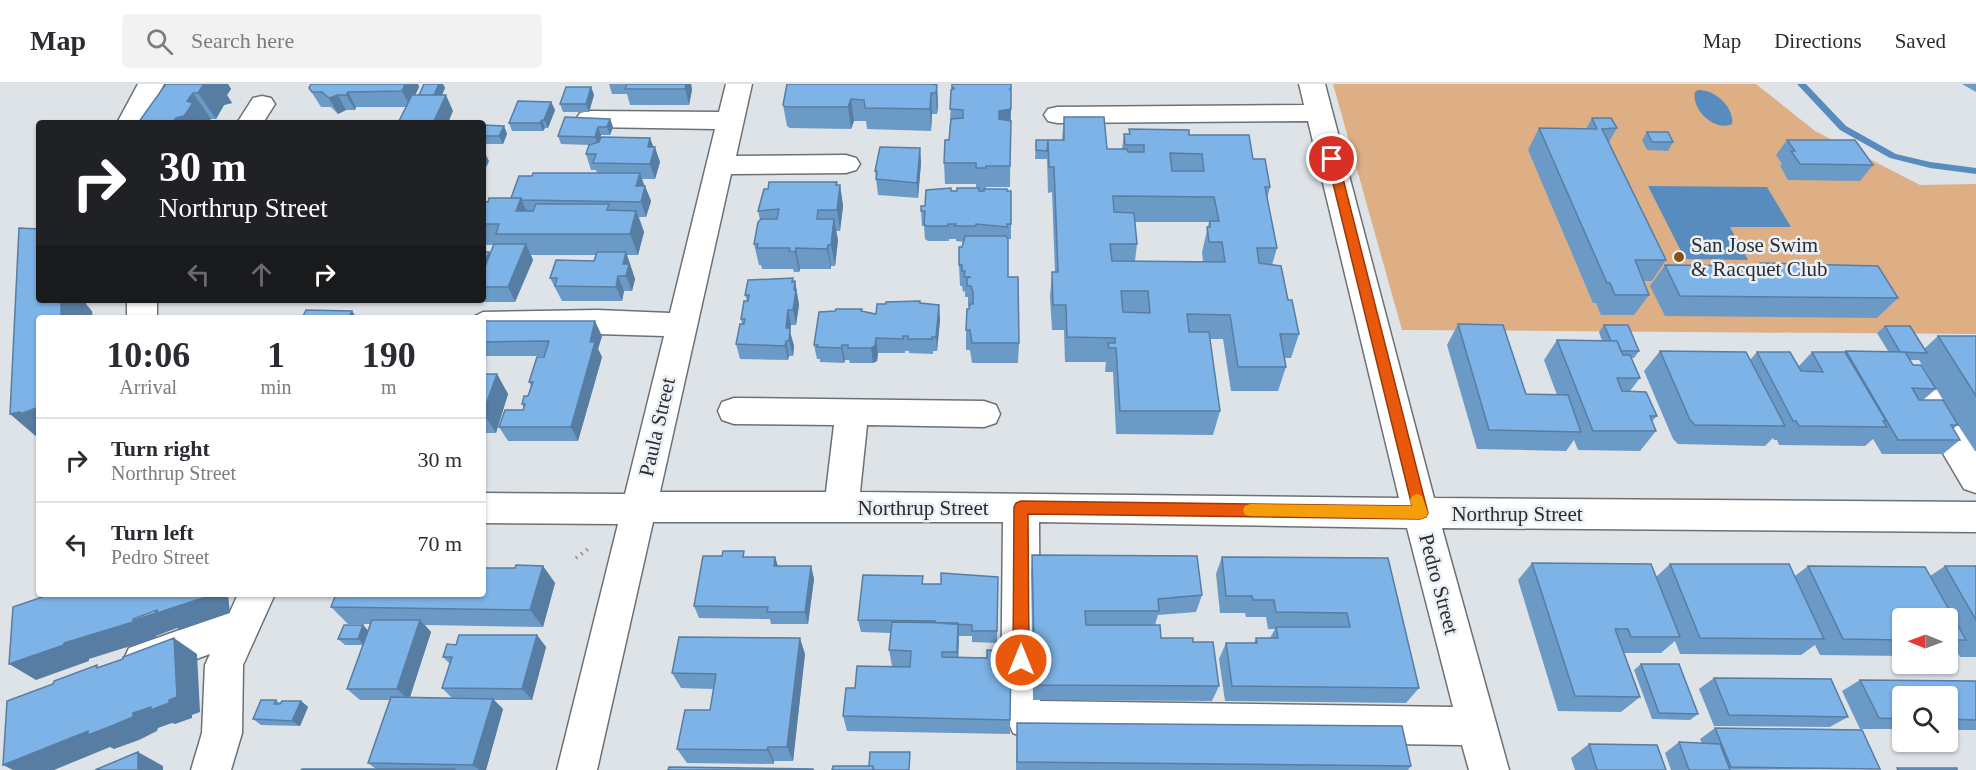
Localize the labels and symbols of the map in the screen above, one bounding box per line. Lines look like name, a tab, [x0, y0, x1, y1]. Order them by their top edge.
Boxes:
pin	[1306, 133, 1357, 184]
place label: San Jose Swim & Racquet Club	[1691, 233, 1827, 281]
marker: San Jose Swim & Racquet Club	[1672, 250, 1686, 264]
street label: Paula Street	[634, 375, 680, 479]
street label: Northrup Street	[857, 496, 989, 520]
street label: Northrup Street	[1451, 502, 1583, 526]
street label: Pedro Street	[1414, 531, 1464, 637]
north arrow	[1892, 608, 1958, 674]
position arrow	[989, 628, 1053, 692]

